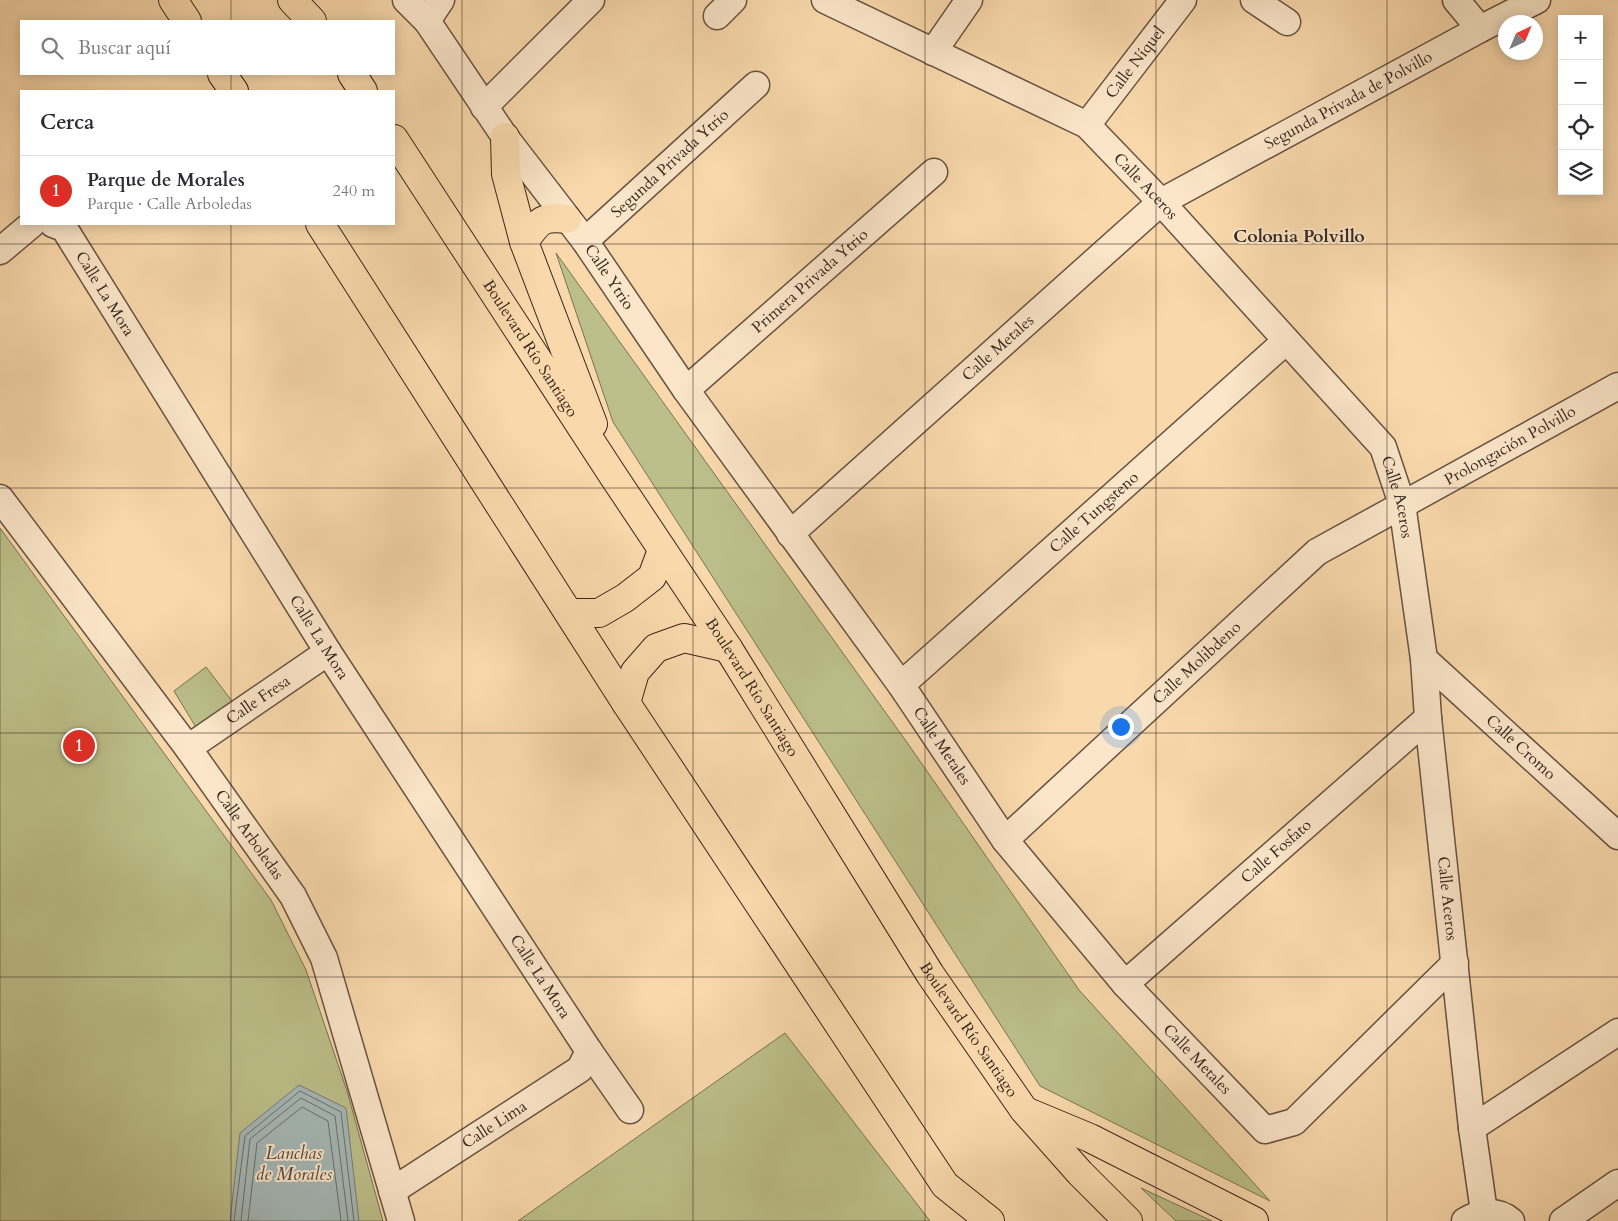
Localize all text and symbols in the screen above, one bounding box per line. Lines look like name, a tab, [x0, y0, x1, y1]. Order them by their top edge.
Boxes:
north arrow	[1498, 15, 1543, 60]
map controls	[1558, 15, 1603, 195]
button: +	[1558, 15, 1603, 60]
search box	[20, 20, 395, 75]
street label: Calle Níquel	[1100, 22, 1170, 103]
icon: search	[38, 34, 66, 62]
text: Buscar aquí	[78, 35, 171, 61]
street label: Segunda Privada de Polvillo	[1260, 46, 1437, 155]
button: −	[1558, 60, 1603, 105]
street label: Segunda Privada Ytrio	[606, 104, 734, 223]
button: locate	[1558, 105, 1603, 150]
text: Cerca	[40, 108, 94, 137]
street label: Calle Aceros	[1108, 148, 1183, 224]
button: layers	[1558, 150, 1603, 195]
text: Parque de Morales	[87, 167, 245, 193]
text: 1	[52, 180, 60, 202]
text: 240 m	[333, 180, 375, 202]
text: Parque · Calle Arboledas	[87, 193, 252, 215]
street label: Primera Privada Ytrio	[747, 224, 873, 338]
district label: Colonia Polvillo	[1233, 224, 1365, 249]
street label: Calle Ytrio	[579, 240, 640, 314]
street label: Calle La Mora	[70, 247, 140, 340]
street label: Boulevard Río Santiago	[477, 275, 583, 422]
street label: Calle Metales	[957, 310, 1039, 386]
street label: Prolongación Polvillo	[1440, 400, 1580, 491]
street label: Calle Aceros	[1376, 453, 1418, 540]
street label: Calle Tungsteno	[1045, 466, 1144, 558]
street label: Calle La Mora	[284, 591, 354, 684]
street label: Boulevard Río Santiago	[700, 614, 804, 761]
street label: Calle Molibdeno	[1148, 616, 1246, 709]
street label: Calle Fresa	[222, 670, 295, 730]
street label: Calle Metales	[908, 702, 976, 789]
street label: Calle Cromo	[1481, 710, 1561, 785]
your location	[1108, 714, 1134, 740]
pin: 1	[63, 727, 95, 765]
street label: Calle Arboledas	[210, 785, 289, 884]
street label: Calle Fosfato	[1236, 814, 1316, 889]
street label: Calle Aceros	[1432, 855, 1463, 942]
street label: Calle La Mora	[505, 930, 576, 1023]
street label: Boulevard Río Santiago	[914, 958, 1023, 1102]
street label: Calle Metales	[1158, 1019, 1236, 1099]
street label: Calle Lima	[458, 1095, 531, 1154]
water label: Lanchas de Morales	[256, 1141, 332, 1187]

